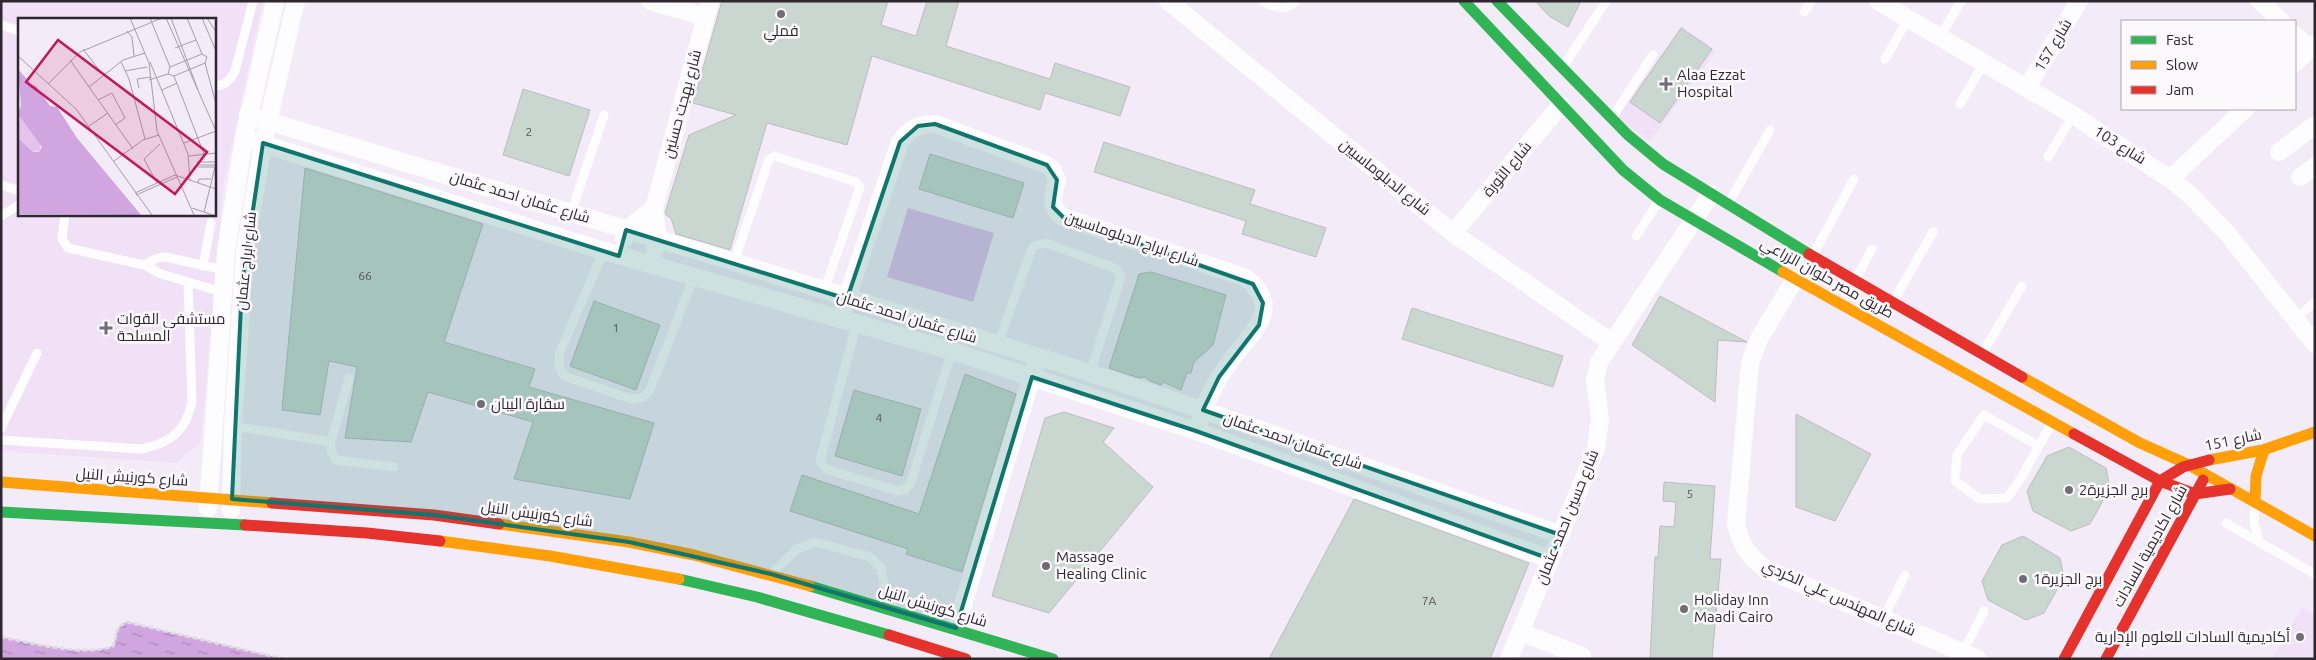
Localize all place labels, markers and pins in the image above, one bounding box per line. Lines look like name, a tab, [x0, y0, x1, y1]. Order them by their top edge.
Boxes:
marker: فملي	[775, 8, 787, 20]
place label: فملي	[763, 22, 799, 43]
place label: Alaa Ezzat Hospital	[1677, 66, 1745, 100]
marker: Alaa Ezzat Hospital	[1659, 77, 1673, 91]
place label: مستشفى القوات المسلحة	[117, 310, 225, 344]
marker: مستشفى القوات المسلحة	[99, 321, 113, 335]
place label: سفارة اليبان	[491, 395, 565, 414]
marker: سفارة اليبان	[475, 398, 487, 410]
place label: برج الجزيرة2	[2079, 481, 2148, 501]
marker: برج الجزيرة2	[2063, 484, 2075, 496]
place label: Massage Healing Clinic	[1056, 548, 1147, 582]
marker: Massage Healing Clinic	[1040, 560, 1052, 572]
place label: برج الجزيرة1	[2033, 570, 2102, 590]
marker: برج الجزيرة1	[2017, 573, 2029, 585]
place label: Holiday Inn Maadi Cairo	[1694, 591, 1773, 625]
marker: Holiday Inn Maadi Cairo	[1678, 603, 1690, 615]
place label: أكاديمية السادات للعلوم الإدارية	[2095, 627, 2290, 647]
marker: أكاديمية السادات للعلوم الإدارية	[2294, 631, 2306, 643]

